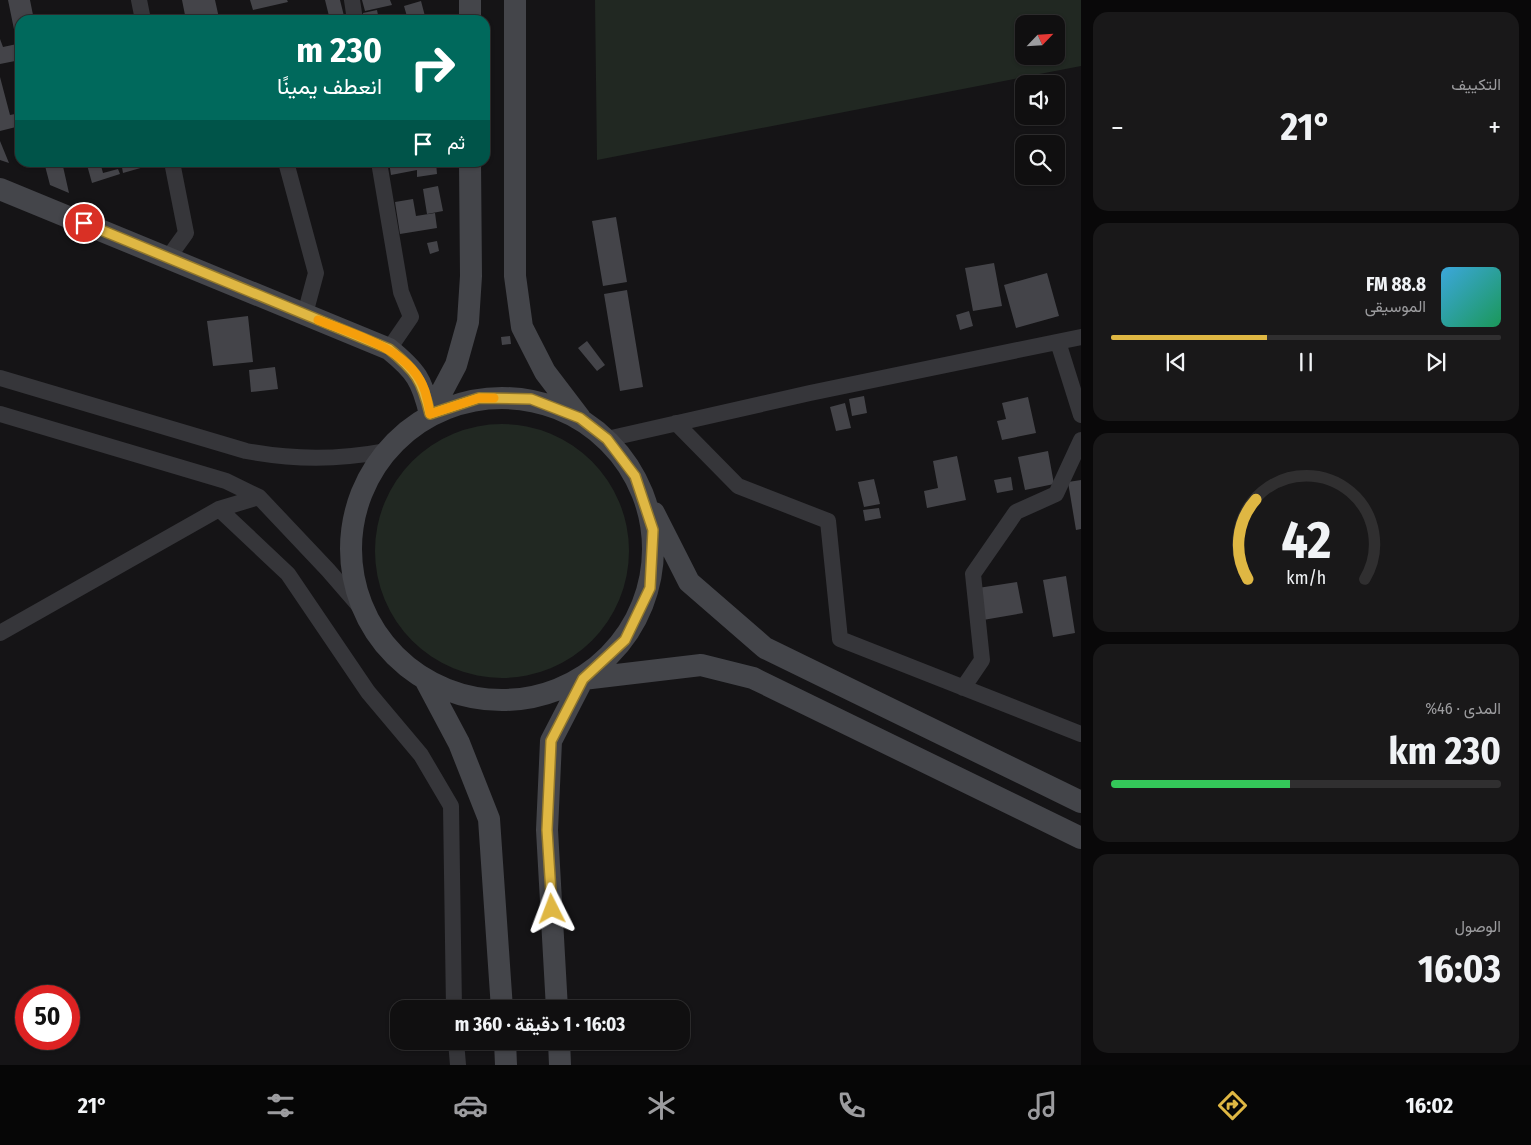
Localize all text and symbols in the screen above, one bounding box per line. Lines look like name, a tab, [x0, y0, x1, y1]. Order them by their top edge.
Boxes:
north arrow	[1015, 15, 1065, 65]
map controls	[1015, 15, 1065, 185]
text: 230 m	[296, 29, 382, 71]
icon: right	[400, 35, 465, 100]
text: انعطف يمينًا	[277, 73, 382, 100]
button: sound	[1015, 75, 1065, 125]
text: التكييف	[1451, 75, 1501, 94]
text: 21°	[1281, 104, 1331, 150]
text: −	[1111, 111, 1124, 144]
text: +	[1488, 111, 1501, 144]
icon: arrive	[409, 130, 437, 158]
text: ثم	[447, 131, 465, 154]
button: search	[1015, 135, 1065, 185]
pin	[63, 202, 105, 244]
icon: arrive	[70, 209, 98, 237]
text: 88.8 FM	[1366, 273, 1426, 296]
text: الموسيقى	[1365, 297, 1426, 316]
icon: previous	[1162, 348, 1190, 376]
icon: pause	[1292, 348, 1320, 376]
icon: next	[1422, 348, 1450, 376]
text: 42	[1281, 509, 1331, 572]
text: km/h	[1286, 567, 1326, 589]
text: المدى · 46%	[1425, 699, 1501, 718]
text: 230 km	[1388, 728, 1501, 774]
position arrow	[525, 882, 577, 934]
text: الوصول	[1455, 917, 1501, 936]
text: 16:03	[1418, 946, 1501, 992]
speed limit sign: 50	[15, 985, 80, 1050]
text: 16:03 · 1 دقيقة · 360 m	[455, 1013, 625, 1036]
icon: filters	[263, 1088, 298, 1123]
icon: car	[453, 1088, 488, 1123]
icon: climate	[644, 1088, 679, 1123]
icon: phone	[834, 1088, 869, 1123]
icon: music	[1025, 1088, 1060, 1123]
icon: directions	[1215, 1088, 1250, 1123]
text: 21°	[78, 1092, 107, 1119]
text: 16:02	[1405, 1092, 1453, 1119]

